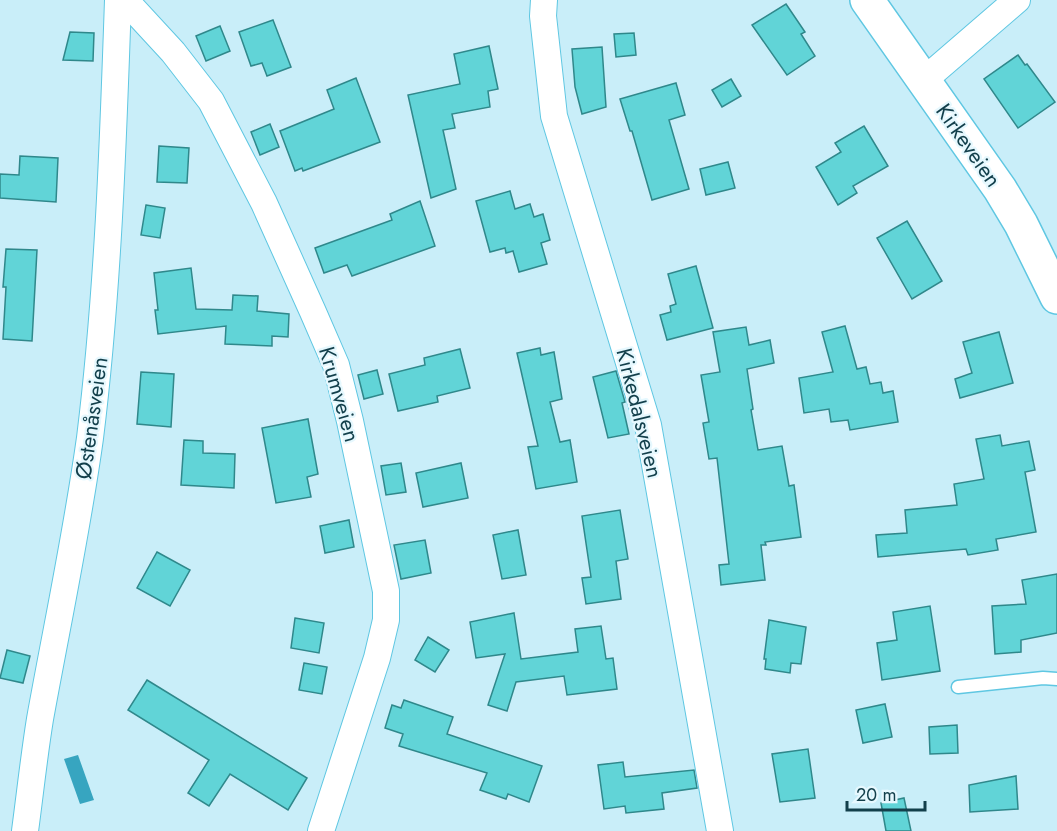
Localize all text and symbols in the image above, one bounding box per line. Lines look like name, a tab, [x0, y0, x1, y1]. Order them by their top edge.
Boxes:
street label: Kirkeveien	[929, 97, 1009, 193]
street label: Krumveien	[311, 343, 369, 445]
street label: Kirkedalsveien	[608, 345, 672, 481]
street label: Østenåsveien	[67, 355, 115, 481]
scale bar	[847, 774, 925, 812]
text: 20 m	[856, 782, 896, 808]

